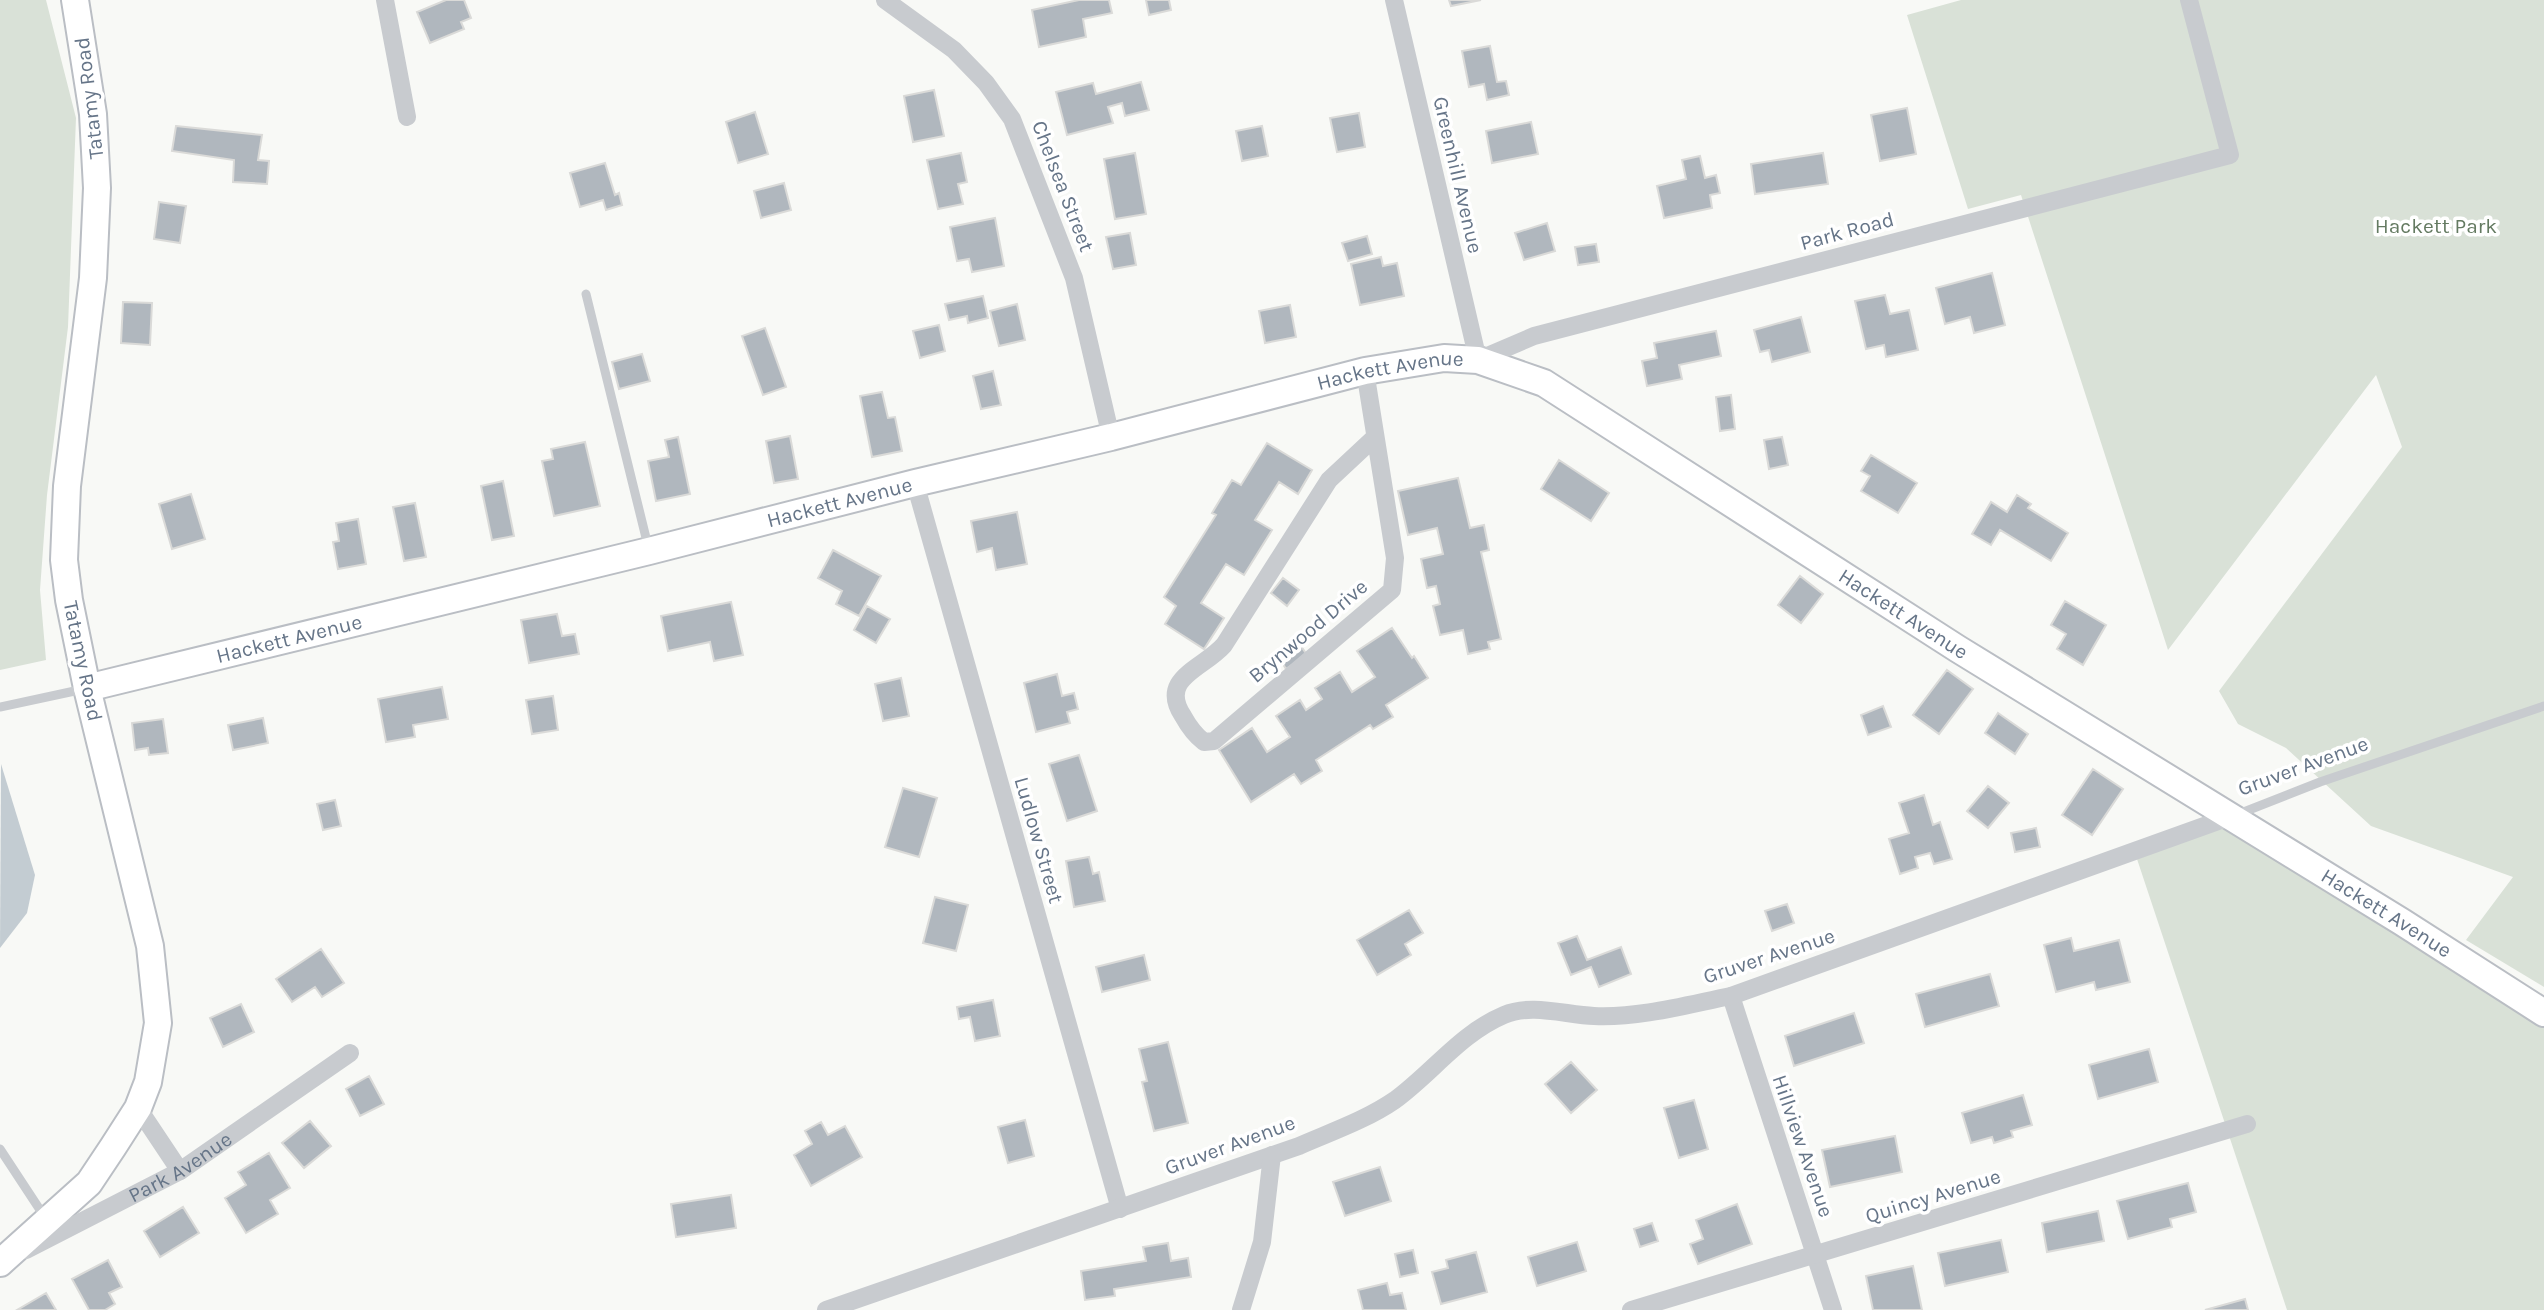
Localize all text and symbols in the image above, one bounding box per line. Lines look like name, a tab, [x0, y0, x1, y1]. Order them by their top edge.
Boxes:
street label: Tatamy Road	[70, 36, 108, 160]
street label: Greenhill Avenue	[1428, 94, 1488, 256]
street label: Chelsea Street	[1027, 117, 1099, 255]
street label: Park Road	[1798, 207, 1896, 255]
park label: Hackett Park	[2375, 214, 2497, 238]
street label: Hackett Avenue	[1314, 346, 1464, 395]
street label: Hackett Avenue	[764, 472, 915, 532]
street label: Hackett Avenue	[1834, 564, 1973, 664]
street label: Brynwood Drive	[1244, 574, 1372, 688]
street label: Tatamy Road	[59, 599, 107, 723]
street label: Hackett Avenue	[214, 609, 364, 668]
street label: Gruver Avenue	[2235, 731, 2371, 801]
street label: Ludlow Street	[1010, 774, 1069, 906]
street label: Hackett Avenue	[2317, 863, 2456, 963]
street label: Gruver Avenue	[1700, 923, 1838, 989]
street label: Hillview Avenue	[1767, 1072, 1839, 1220]
street label: Gruver Avenue	[1162, 1110, 1298, 1180]
street label: Park Avenue	[124, 1127, 236, 1207]
street label: Quincy Avenue	[1863, 1164, 2003, 1228]

